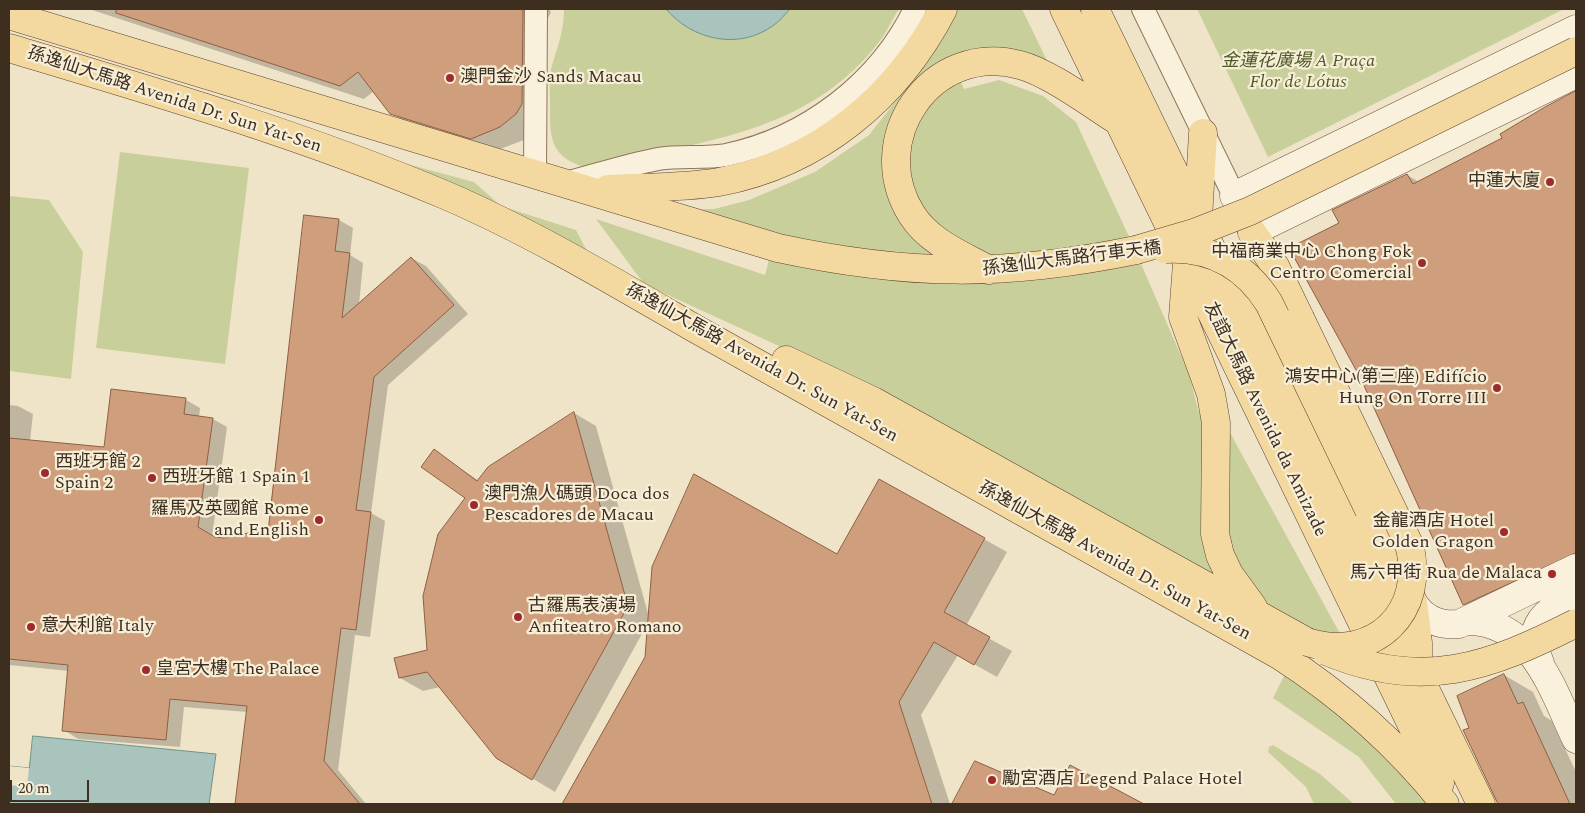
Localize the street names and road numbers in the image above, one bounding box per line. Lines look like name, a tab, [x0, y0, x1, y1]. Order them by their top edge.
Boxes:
street label: 孫逸仙大馬路 Avenida Dr. Sun Yat-Sen	[24, 43, 324, 159]
street label: 孫逸仙大馬路行車天橋	[981, 238, 1163, 282]
street label: 孫逸仙大馬路 Avenida Dr. Sun Yat-Sen	[621, 280, 901, 448]
street label: 友誼大馬路 Avenida da Amizade	[1198, 299, 1330, 541]
street label: 孫逸仙大馬路 Avenida Dr. Sun Yat-Sen	[974, 478, 1254, 646]

